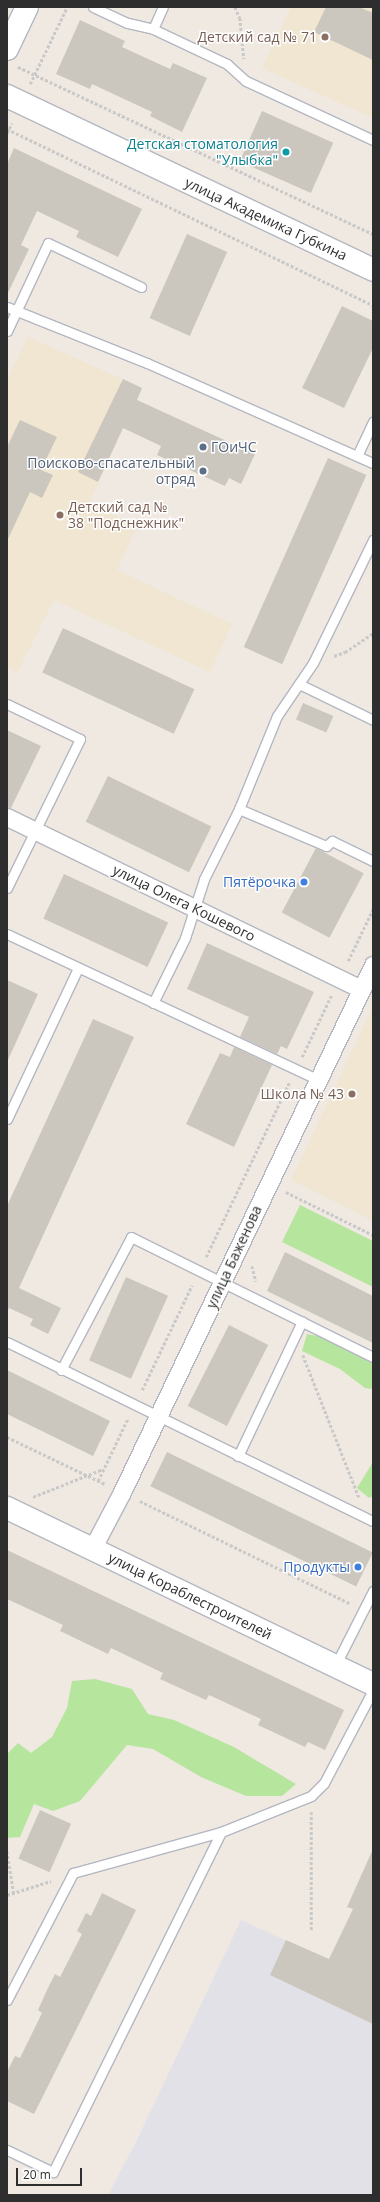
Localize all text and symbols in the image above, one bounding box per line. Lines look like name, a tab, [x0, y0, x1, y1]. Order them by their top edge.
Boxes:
place label: Детский сад № 71	[198, 29, 317, 45]
marker: Детский сад № 71	[320, 32, 330, 42]
place label: Детская стоматология "Улыбка"	[127, 136, 278, 168]
marker: Детская стоматология "Улыбка"	[281, 147, 291, 157]
street label: улица Академика Губкина	[182, 174, 350, 264]
place label: ГОиЧС	[211, 439, 257, 455]
marker: ГОиЧС	[198, 442, 208, 452]
place label: Поисково-спасательный отряд	[27, 455, 195, 488]
marker: Поисково-спасательный отряд	[198, 466, 208, 476]
place label: Детский сад № 38 "Подснежник"	[68, 499, 184, 532]
marker: Детский сад № 38 "Подснежник"	[55, 510, 65, 520]
street label: улица Олега Кошевого	[110, 861, 258, 945]
place label: Пятёрочка	[223, 874, 296, 890]
marker: Пятёрочка	[299, 877, 309, 887]
place label: Школа № 43	[261, 1086, 344, 1102]
marker: Школа № 43	[347, 1089, 357, 1099]
street label: улица Баженова	[203, 1203, 265, 1311]
street label: улица Кораблестроителей	[105, 1549, 275, 1643]
place label: Продукты	[283, 1559, 350, 1575]
marker: Продукты	[353, 1562, 363, 1572]
scale bar	[18, 2160, 84, 2186]
text: 20 m	[23, 2166, 51, 2183]

